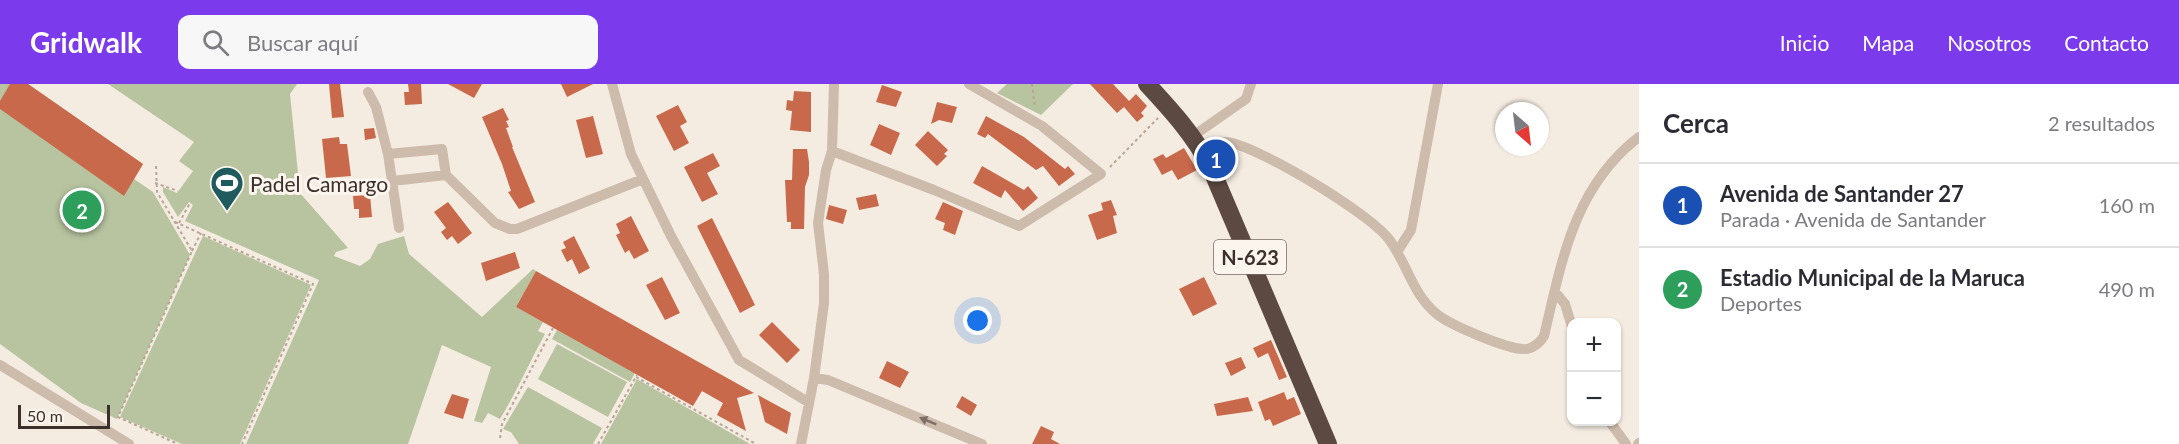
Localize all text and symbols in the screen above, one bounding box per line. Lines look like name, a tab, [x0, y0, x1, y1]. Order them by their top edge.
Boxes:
search box	[178, 15, 598, 69]
text: Gridwalk	[30, 25, 142, 59]
icon: search	[199, 26, 232, 59]
text: Buscar aquí	[247, 29, 358, 56]
text: Inicio	[1780, 30, 1829, 55]
text: Mapa	[1862, 30, 1914, 55]
text: Nosotros	[1947, 30, 2031, 55]
text: Contacto	[2064, 30, 2149, 55]
north arrow	[1495, 102, 1549, 156]
text: Cerca	[1663, 107, 1729, 139]
text: 2 resultados	[2048, 111, 2155, 135]
pin: 1	[1196, 136, 1236, 182]
sports icon: Padel Camargo	[209, 165, 245, 212]
place label: Padel Camargo	[250, 171, 388, 196]
text: Avenida de Santander 27	[1720, 180, 1964, 207]
pin: 2	[62, 188, 101, 232]
text: 1	[1677, 193, 1688, 217]
text: 160 m	[2099, 193, 2155, 217]
text: Parada · Avenida de Santander	[1720, 207, 1986, 231]
road number: N-623	[1214, 240, 1286, 274]
text: Estadio Municipal de la Maruca	[1720, 264, 2025, 291]
text: 2	[1677, 277, 1688, 301]
text: 490 m	[2099, 277, 2155, 301]
text: Deportes	[1720, 291, 1802, 315]
your location	[963, 306, 992, 335]
map controls	[1567, 318, 1621, 426]
button: +	[1567, 318, 1621, 372]
button: −	[1567, 372, 1621, 426]
scale bar	[18, 402, 110, 430]
text: 50 m	[27, 406, 63, 425]
one-way arrow	[919, 416, 937, 426]

